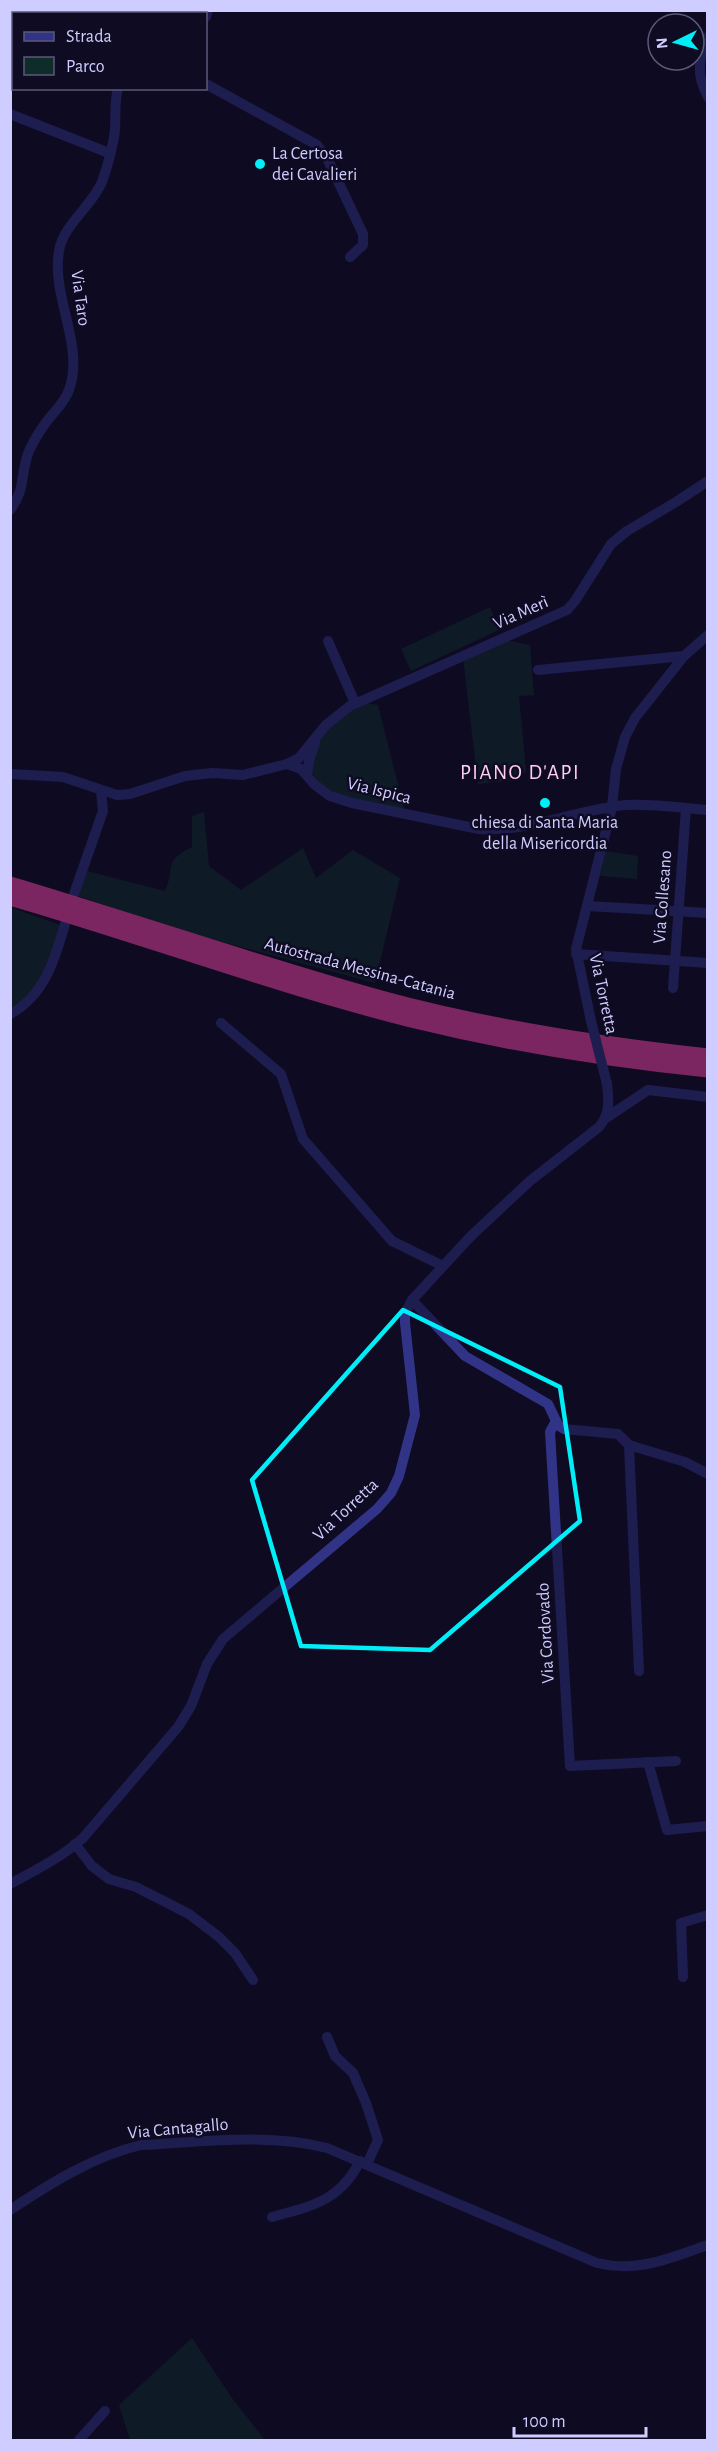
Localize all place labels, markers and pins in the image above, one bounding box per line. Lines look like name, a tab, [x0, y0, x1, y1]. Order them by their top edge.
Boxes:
place label: La Certosa dei Cavalieri	[272, 145, 357, 184]
marker: La Certosa dei Cavalieri	[253, 157, 267, 171]
marker: chiesa di Santa Maria della Misericordia	[538, 796, 552, 810]
place label: chiesa di Santa Maria della Misericordia	[472, 814, 618, 853]

